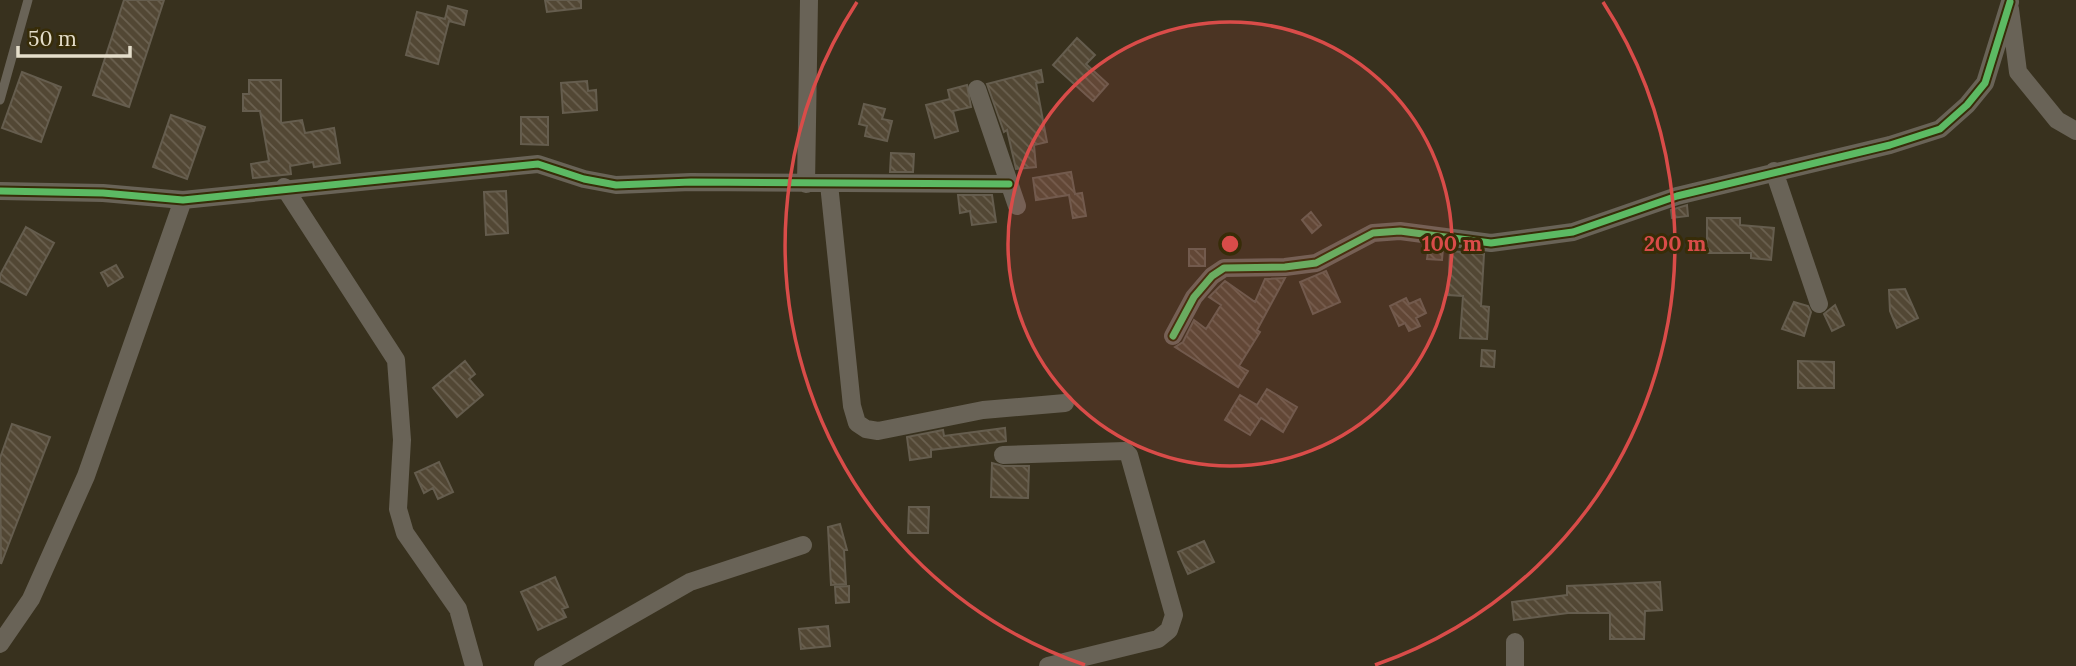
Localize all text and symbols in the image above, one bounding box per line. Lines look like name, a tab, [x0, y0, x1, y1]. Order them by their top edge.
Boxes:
scale bar	[18, 14, 130, 58]
text: 50 m	[28, 25, 77, 52]
text: 100 m	[1422, 230, 1482, 257]
text: 200 m	[1644, 230, 1706, 257]
centre of rings	[1218, 232, 1242, 256]

